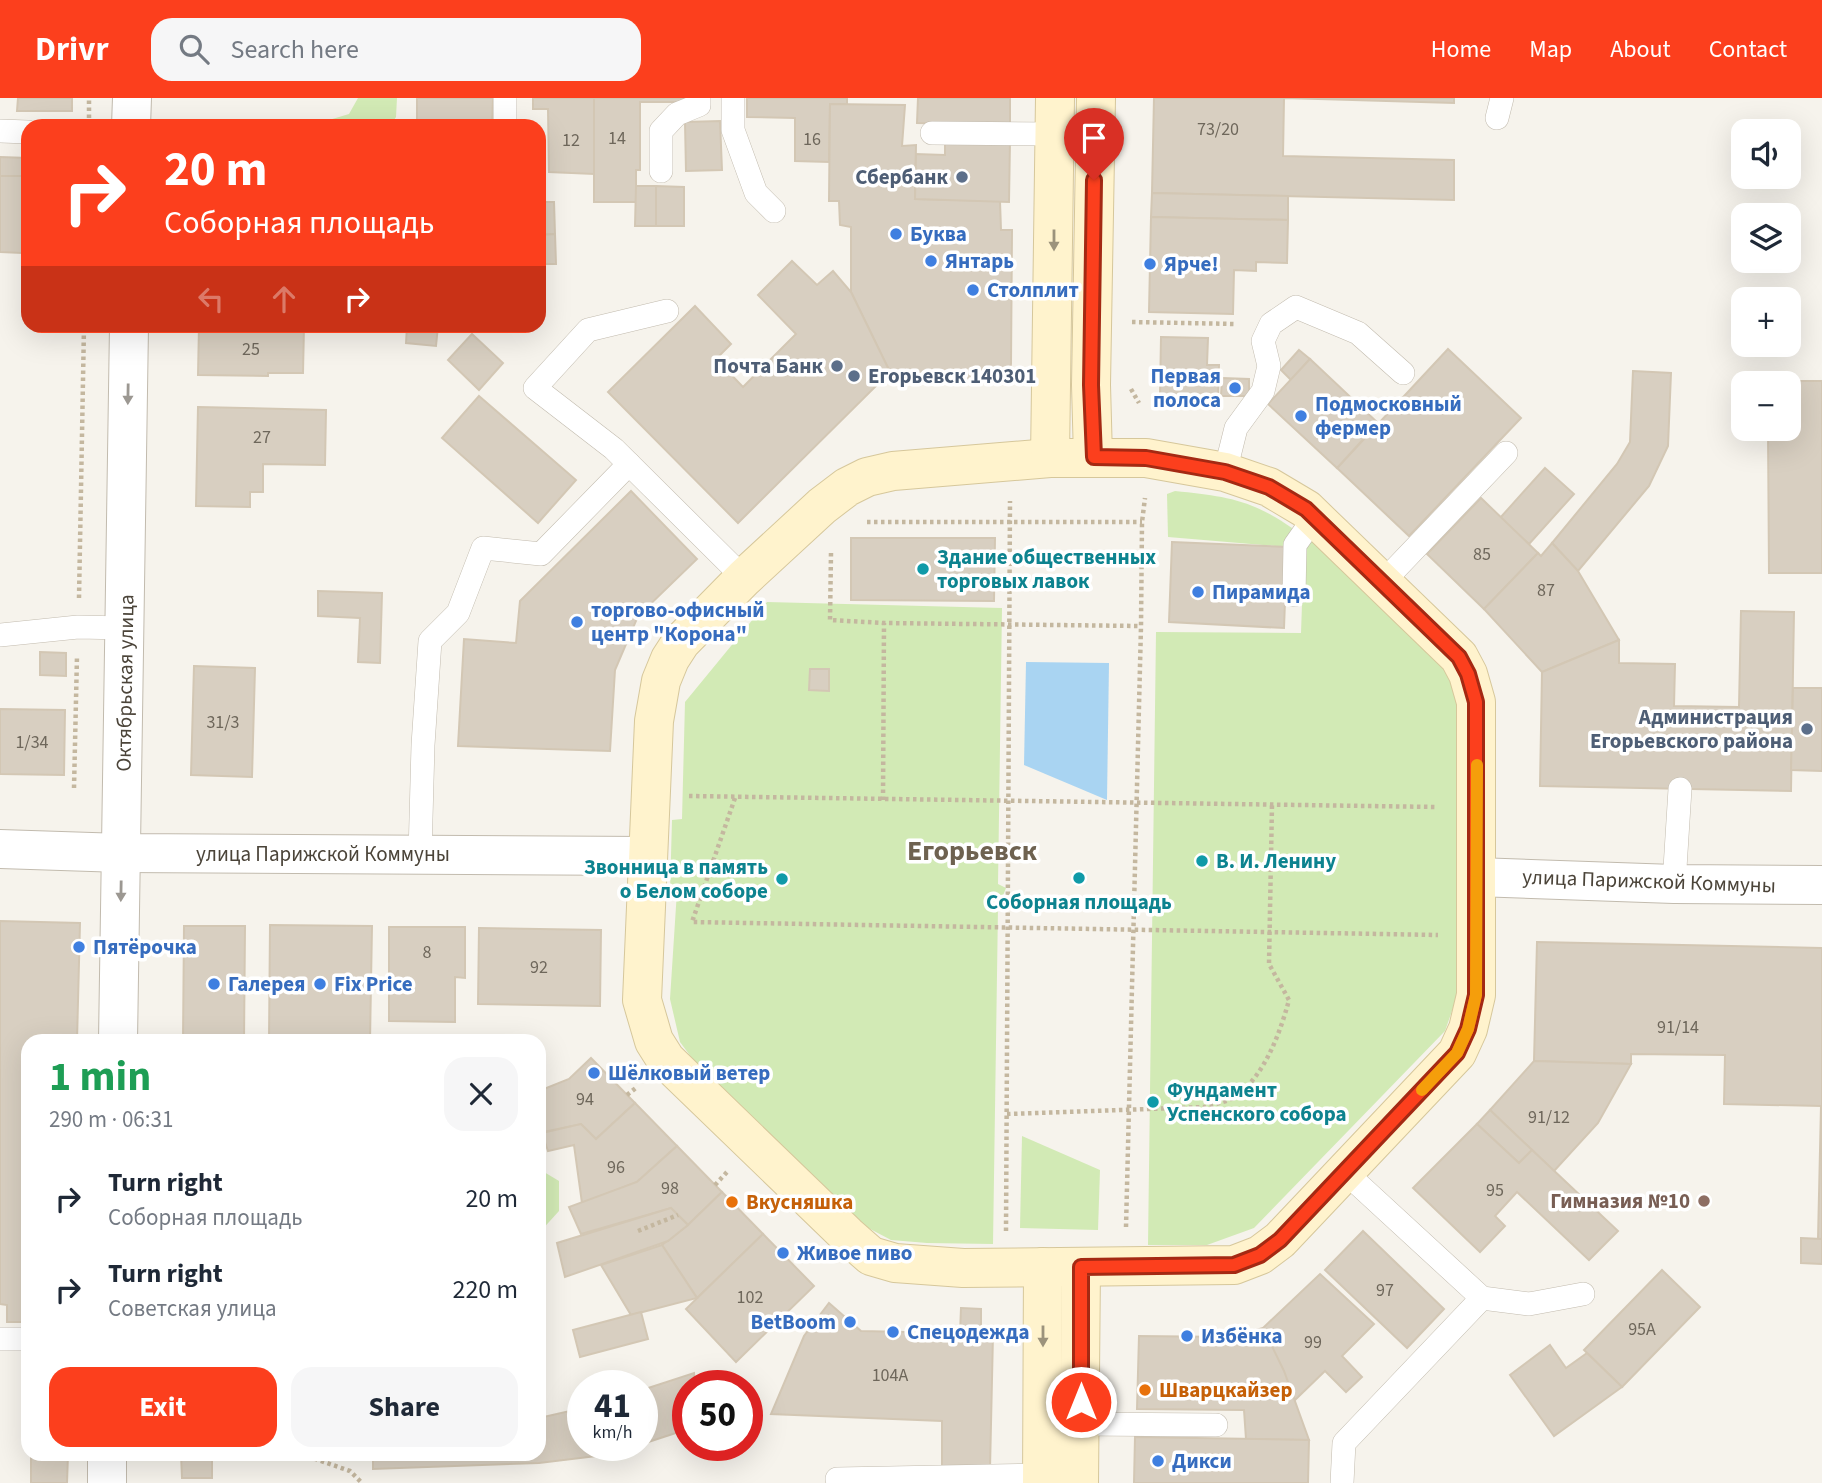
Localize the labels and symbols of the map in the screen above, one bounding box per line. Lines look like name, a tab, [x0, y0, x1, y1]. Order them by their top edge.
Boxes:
pin	[1064, 108, 1124, 180]
house number: 73/20	[1197, 117, 1239, 142]
house number: 14	[608, 126, 626, 151]
house number: 16	[803, 127, 821, 152]
house number: 12	[562, 128, 580, 153]
place label: Сбербанк	[855, 162, 948, 192]
marker: Сбербанк	[954, 169, 970, 185]
place label: Буква	[910, 219, 967, 249]
marker: Буква	[888, 226, 904, 242]
one-way arrow	[1048, 229, 1060, 251]
place label: Янтарь	[945, 246, 1014, 276]
place label: Ярче!	[1164, 249, 1219, 279]
marker: Янтарь	[923, 253, 939, 269]
marker: Ярче!	[1142, 256, 1158, 272]
place label: Столплит	[987, 275, 1079, 305]
marker: Столплит	[965, 282, 981, 298]
house number: 25	[242, 337, 260, 362]
place label: Почта Банк	[713, 351, 823, 381]
marker: Почта Банк	[829, 358, 845, 374]
place label: Егорьевск 140301	[868, 361, 1036, 391]
place label: Первая полоса	[1151, 361, 1221, 415]
marker: Егорьевск 140301	[846, 368, 862, 384]
marker: Первая полоса	[1227, 380, 1243, 396]
one-way arrow	[122, 383, 134, 405]
place label: Подмосковный фермер	[1315, 389, 1462, 443]
marker: Подмосковный фермер	[1293, 408, 1309, 424]
house number: 27	[253, 425, 271, 450]
place label: Здание общественных торговых лавок	[937, 542, 1156, 596]
house number: 85	[1473, 542, 1491, 567]
marker: Здание общественных торговых лавок	[915, 561, 931, 577]
place label: Пирамида	[1212, 577, 1311, 607]
house number: 87	[1537, 578, 1555, 603]
marker: Пирамида	[1190, 584, 1206, 600]
street label: Октябрьская улица	[108, 594, 142, 772]
place label: торгово-офисный центр "Корона"	[591, 595, 764, 649]
marker: торгово-офисный центр "Корона"	[569, 614, 585, 630]
place label: Администрация Егорьевского района	[1590, 702, 1793, 756]
house number: 31/3	[206, 710, 240, 735]
marker: Администрация Егорьевского района	[1799, 721, 1815, 737]
house number: 1/34	[15, 730, 49, 755]
district label: Егорьевск	[907, 831, 1038, 871]
street label: улица Парижской Коммуны	[196, 839, 450, 869]
place label: В. И. Ленину	[1216, 846, 1336, 876]
place label: Звонница в память о Белом соборе	[584, 852, 768, 906]
marker: В. И. Ленину	[1194, 853, 1210, 869]
street label: улица Парижской Коммуны	[1522, 862, 1776, 900]
marker: Соборная площадь	[1071, 870, 1087, 886]
marker: Звонница в память о Белом соборе	[774, 871, 790, 887]
one-way arrow	[116, 880, 127, 902]
place label: Соборная площадь	[986, 887, 1172, 917]
place label: Пятёрочка	[93, 932, 197, 962]
marker: Пятёрочка	[71, 939, 87, 955]
house number: 8	[423, 940, 432, 965]
house number: 92	[530, 955, 548, 980]
place label: Галерея	[228, 969, 305, 999]
place label: Fix Price	[334, 969, 413, 999]
marker: Галерея	[206, 976, 222, 992]
marker: Fix Price	[312, 976, 328, 992]
house number: 91/14	[1657, 1015, 1699, 1040]
place label: Шёлковый ветер	[608, 1058, 770, 1088]
marker: Шёлковый ветер	[586, 1065, 602, 1081]
place label: Фундамент Успенского собора	[1167, 1075, 1347, 1129]
house number: 94	[576, 1087, 594, 1112]
marker: Фундамент Успенского собора	[1145, 1094, 1161, 1110]
house number: 91/12	[1528, 1105, 1570, 1130]
house number: 96	[607, 1155, 625, 1180]
house number: 98	[661, 1176, 679, 1201]
house number: 95	[1486, 1178, 1504, 1203]
place label: Гимназия №10	[1550, 1186, 1690, 1216]
place label: Вкусняшка	[746, 1187, 853, 1217]
marker: Гимназия №10	[1696, 1193, 1712, 1209]
marker: Вкусняшка	[724, 1194, 740, 1210]
place label: Живое пиво	[797, 1238, 912, 1268]
marker: Живое пиво	[775, 1245, 791, 1261]
house number: 97	[1376, 1278, 1394, 1303]
house number: 102	[737, 1285, 763, 1310]
place label: BetBoom	[751, 1307, 836, 1337]
marker: BetBoom	[842, 1314, 858, 1330]
place label: Спецодежда	[907, 1317, 1030, 1347]
house number: 95А	[1628, 1317, 1656, 1342]
place label: Избёнка	[1201, 1321, 1282, 1351]
marker: Спецодежда	[885, 1324, 901, 1340]
one-way arrow	[1037, 1325, 1049, 1347]
marker: Избёнка	[1179, 1328, 1195, 1344]
house number: 99	[1304, 1330, 1322, 1355]
house number: 104А	[872, 1363, 909, 1388]
position arrow	[1044, 1365, 1118, 1439]
speed limit sign: 50	[672, 1370, 763, 1461]
place label: Шварцкайзер	[1159, 1375, 1292, 1405]
marker: Шварцкайзер	[1137, 1382, 1153, 1398]
place label: Дикси	[1172, 1446, 1232, 1476]
marker: Дикси	[1150, 1453, 1166, 1469]

